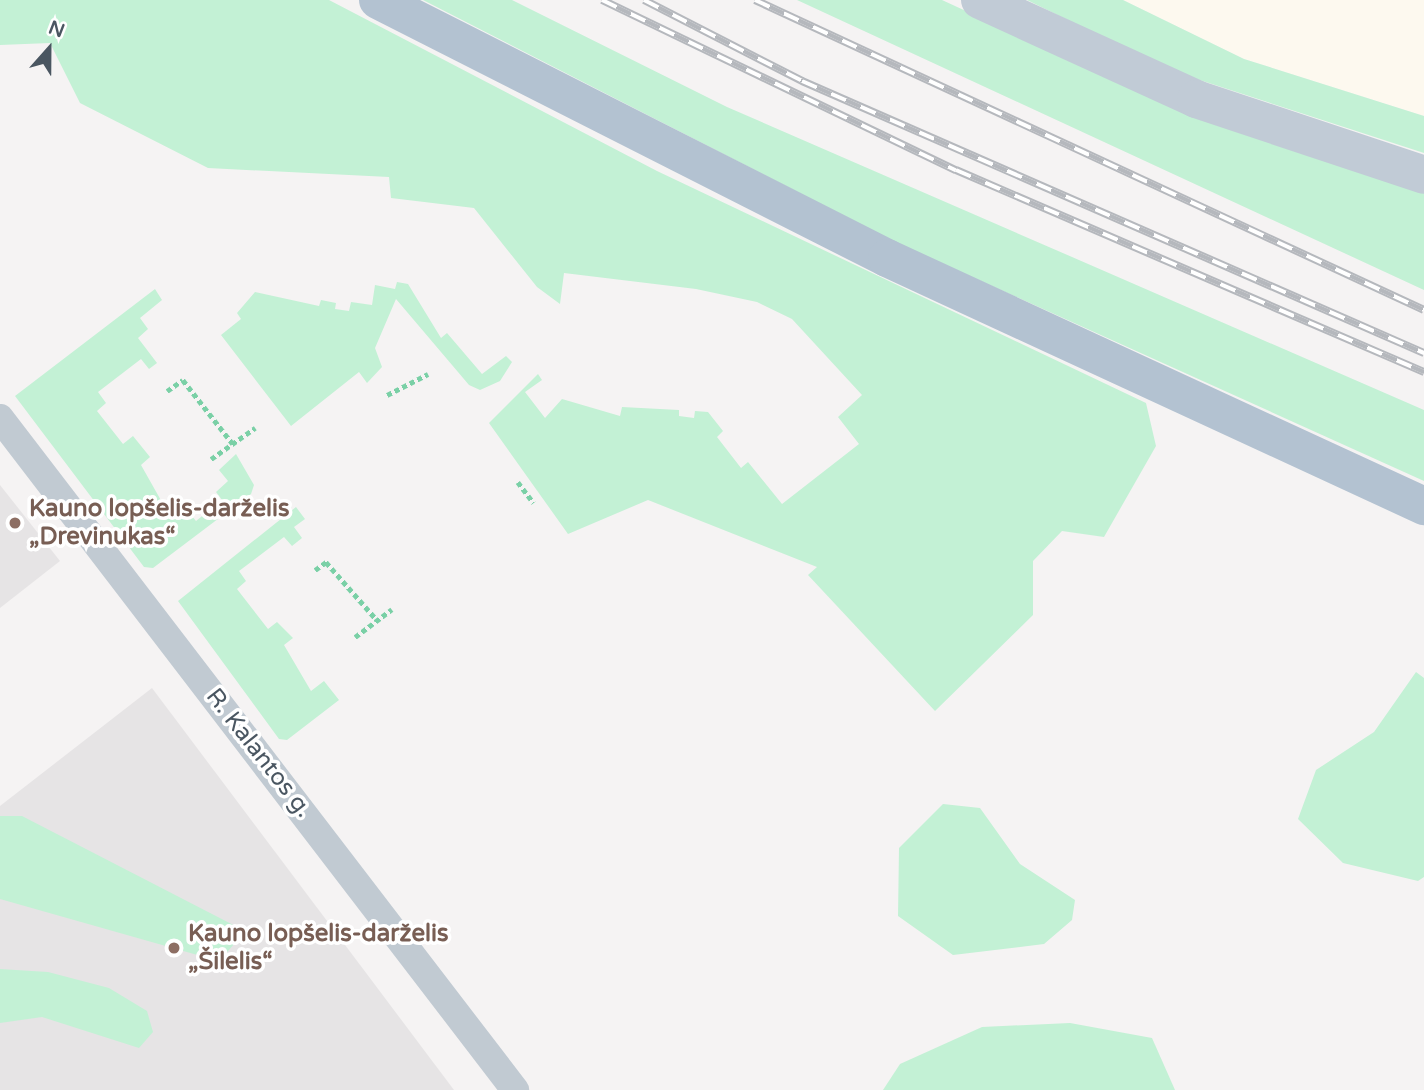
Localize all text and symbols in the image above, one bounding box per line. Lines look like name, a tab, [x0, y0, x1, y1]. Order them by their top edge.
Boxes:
north arrow	[14, 14, 84, 84]
text: N	[45, 16, 68, 42]
place label: Kauno lopšelis-darželis „Drevinukas“	[29, 495, 289, 551]
marker: Kauno lopšelis-darželis „Drevinukas“	[7, 515, 23, 531]
street label: R. Kalantos g.	[200, 683, 318, 823]
place label: Kauno lopšelis-darželis „Šilelis“	[188, 920, 448, 976]
marker: Kauno lopšelis-darželis „Šilelis“	[166, 940, 182, 956]

